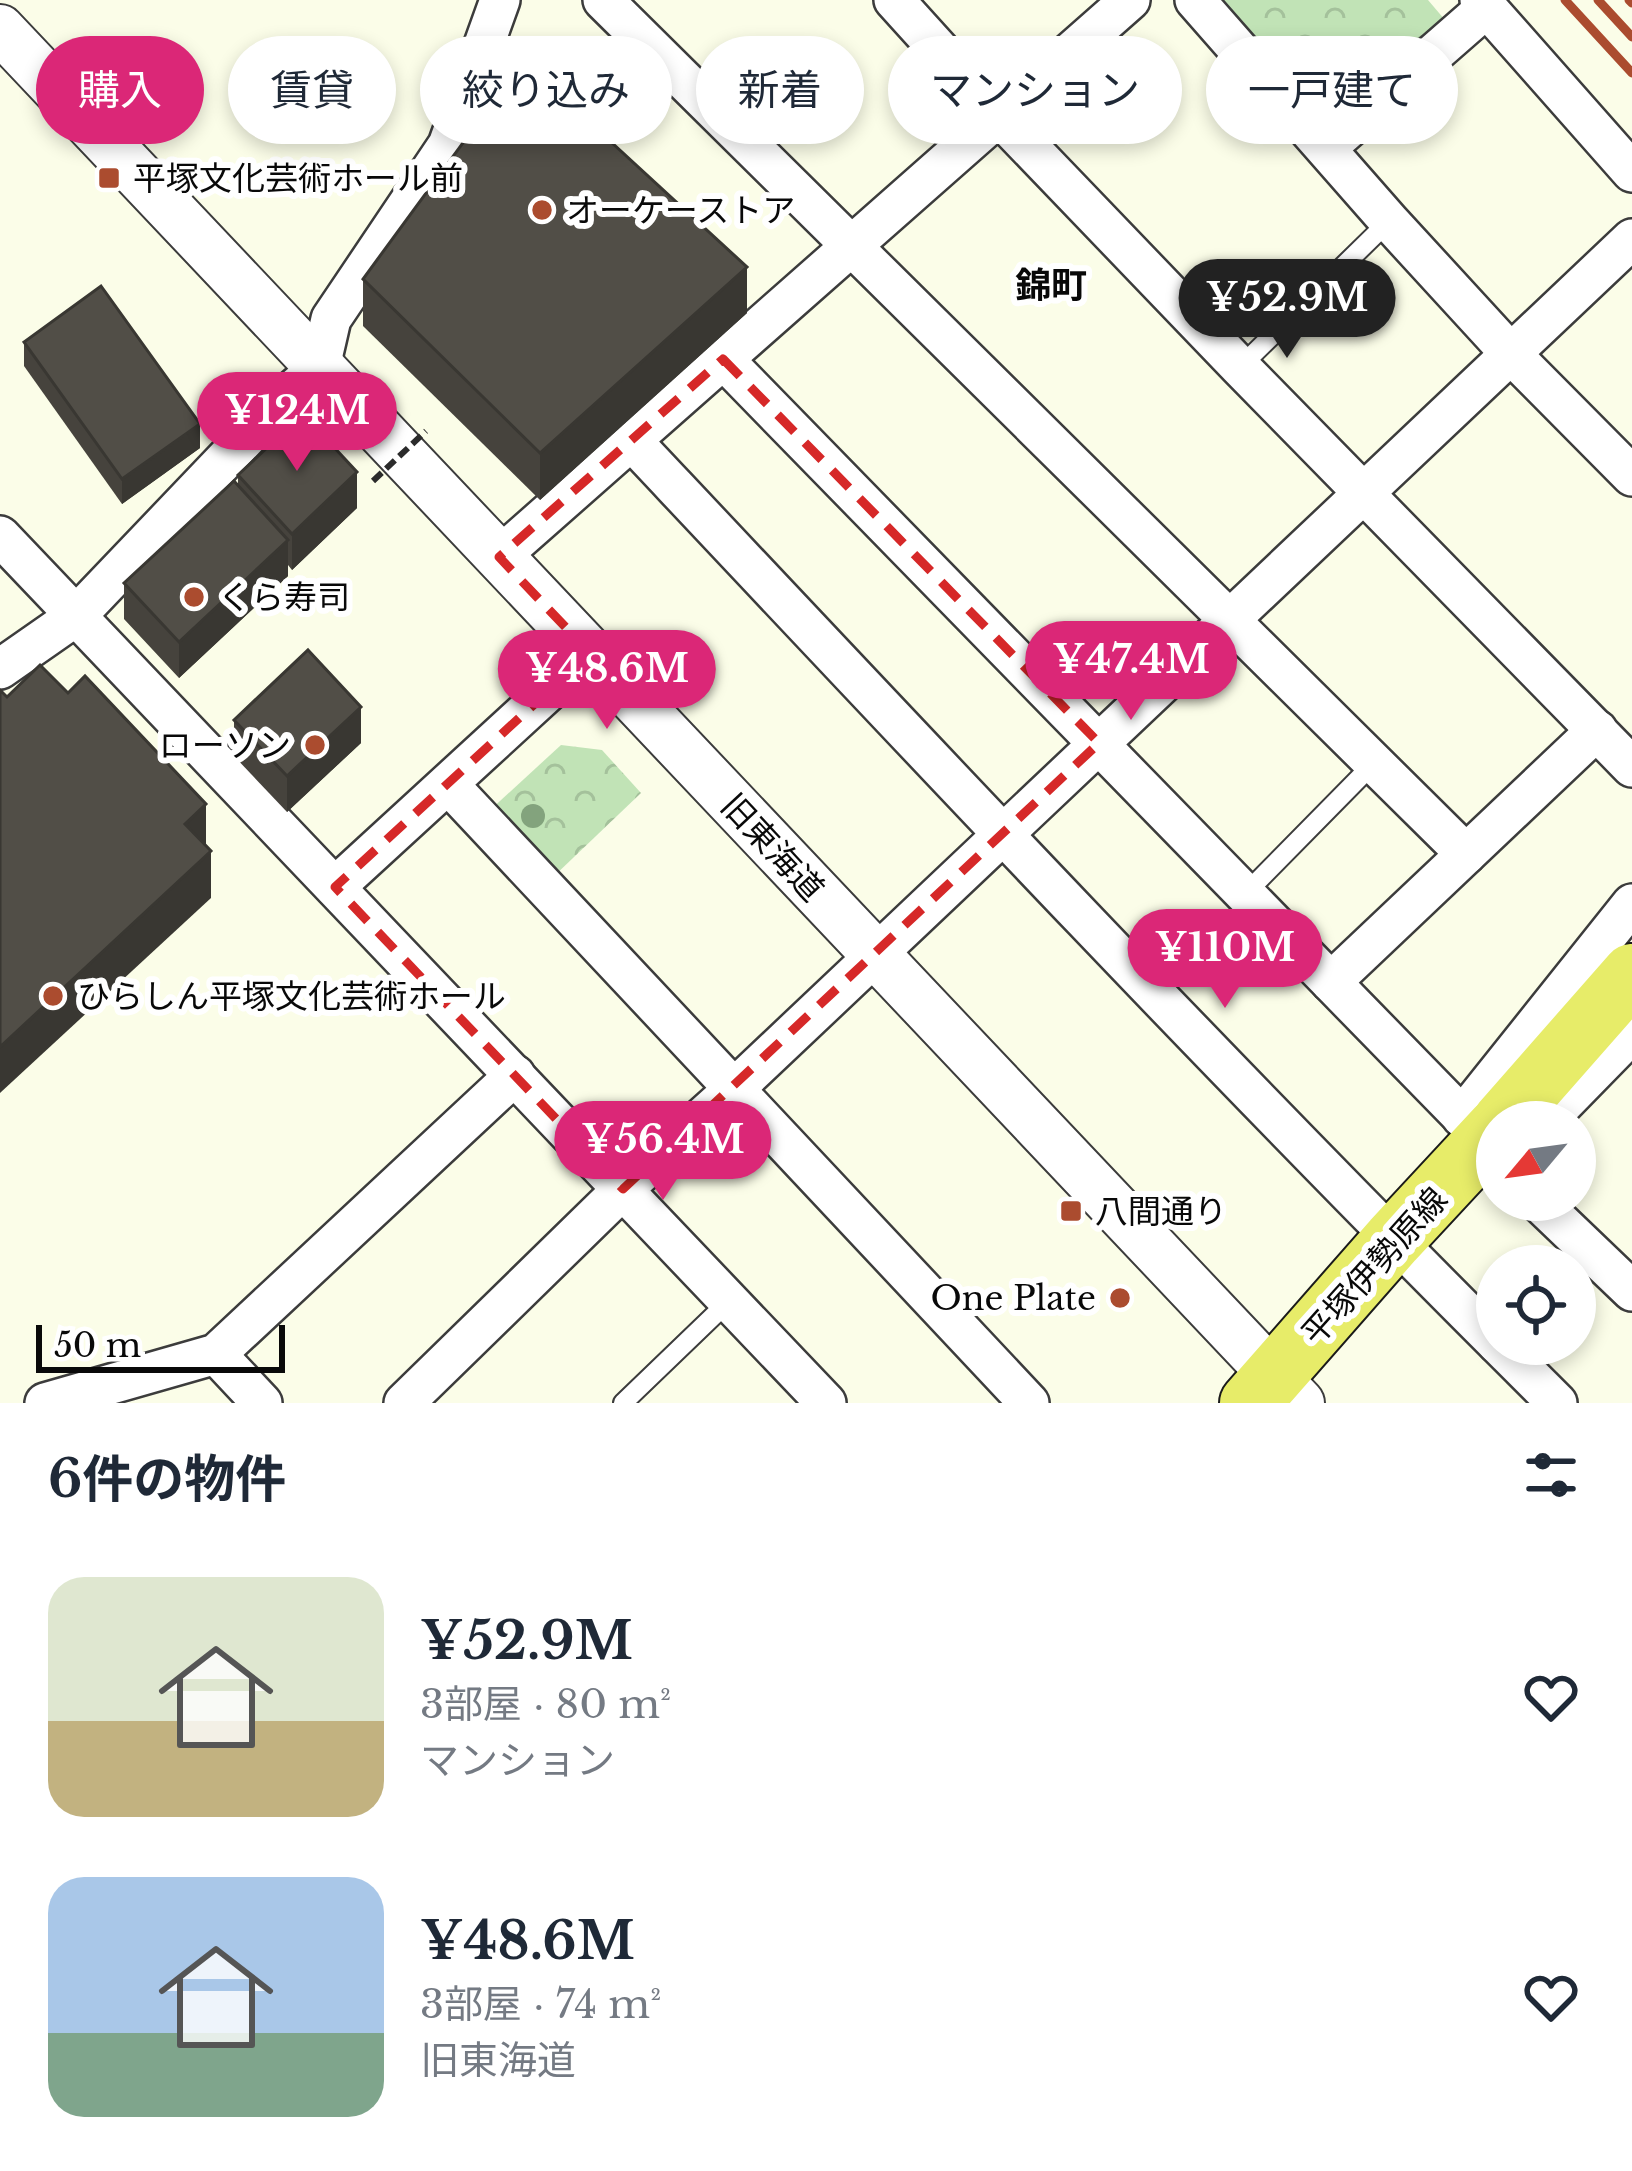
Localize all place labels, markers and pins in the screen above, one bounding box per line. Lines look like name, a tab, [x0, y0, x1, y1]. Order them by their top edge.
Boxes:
place label: 平塚文化芸術ホール前	[133, 158, 463, 199]
marker: 平塚文化芸術ホール前	[96, 165, 122, 191]
place label: オーケーストア	[566, 190, 795, 231]
marker: オーケーストア	[529, 197, 555, 223]
pin: ¥52.9M	[1189, 259, 1385, 361]
pin: ¥124M	[213, 372, 381, 474]
place label: くら寿司	[218, 577, 350, 618]
marker: くら寿司	[181, 584, 207, 610]
pin: ¥47.4M	[1033, 621, 1229, 723]
pin: ¥48.6M	[509, 630, 705, 732]
place label: ローソン	[159, 725, 291, 766]
marker: ローソン	[302, 732, 328, 758]
pin: ¥110M	[1141, 909, 1309, 1011]
place label: ひらしん平塚文化芸術ホール	[77, 976, 506, 1017]
marker: ひらしん平塚文化芸術ホール	[40, 983, 66, 1009]
pin: ¥56.4M	[565, 1101, 761, 1203]
place label: 八間通り	[1095, 1191, 1227, 1232]
marker: 八間通り	[1058, 1198, 1084, 1224]
place label: One Plate	[931, 1278, 1096, 1319]
marker: One Plate	[1107, 1285, 1133, 1311]

